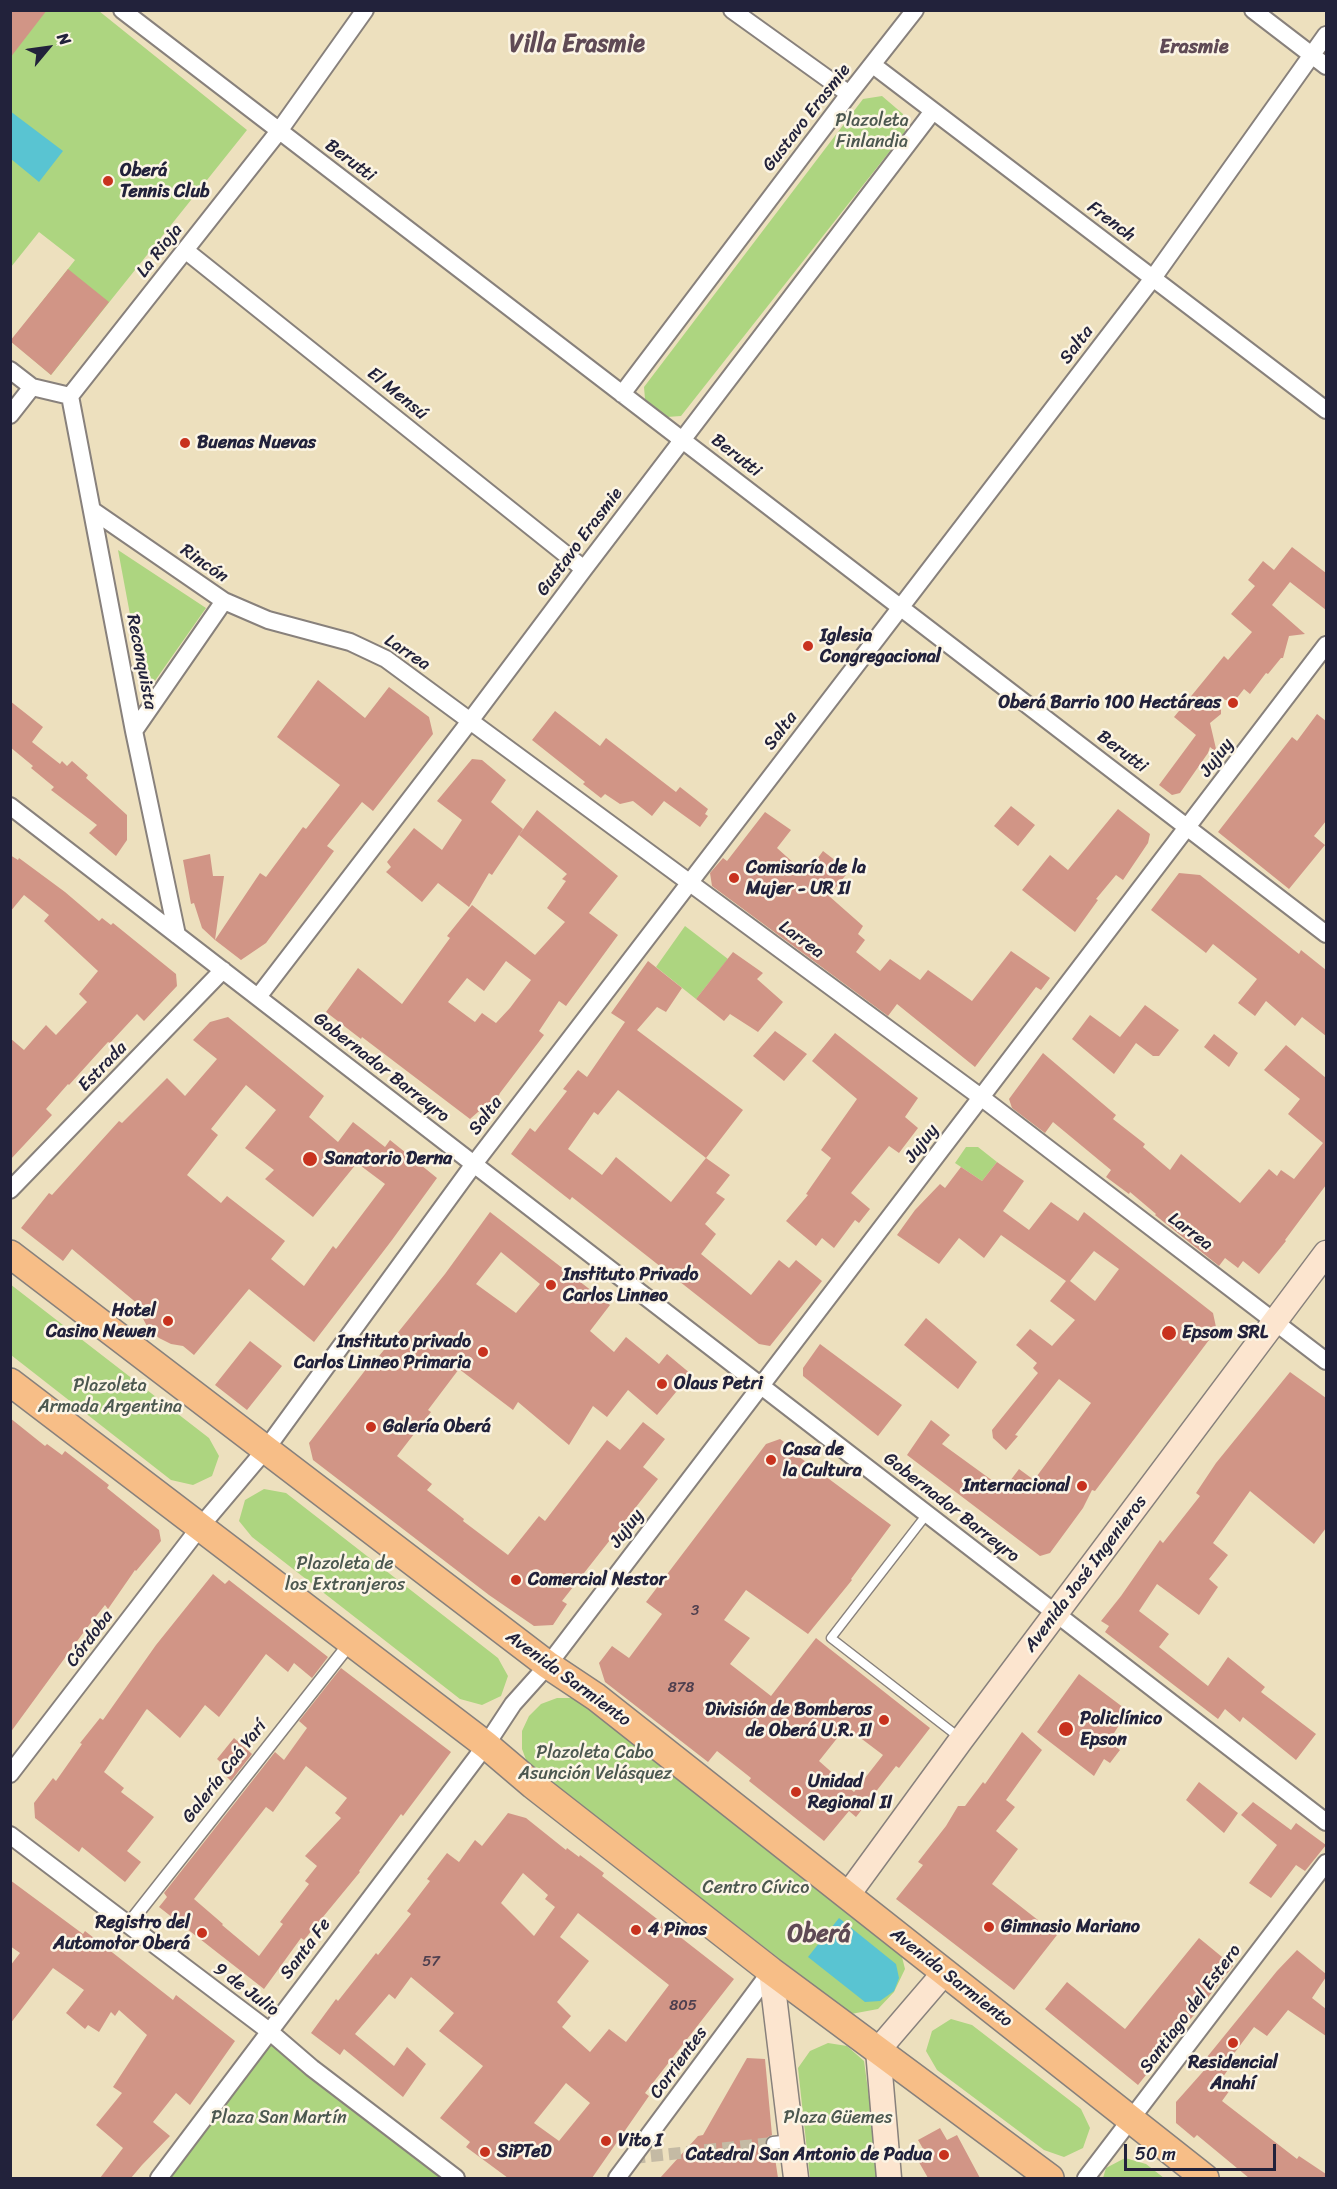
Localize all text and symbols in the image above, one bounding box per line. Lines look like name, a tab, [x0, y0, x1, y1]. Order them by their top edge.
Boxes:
north arrow	[18, 18, 78, 78]
text: N	[49, 27, 80, 51]
district label: Villa Erasmie	[509, 31, 645, 59]
district label: Erasmie	[1159, 36, 1229, 60]
street label: Gustavo Erasmie	[758, 60, 856, 176]
park label: Plazoleta Finlandia	[835, 110, 909, 152]
street label: Berutti	[321, 135, 379, 187]
place label: Oberá Tennis Club	[120, 160, 210, 202]
marker: Oberá Tennis Club	[101, 174, 115, 188]
street label: French	[1083, 197, 1139, 247]
street label: La Rioja	[132, 220, 188, 282]
street label: Salta	[1056, 322, 1098, 368]
street label: El Mensú	[362, 363, 432, 425]
street label: Berutti	[707, 430, 765, 482]
place label: Buenas Nuevas	[197, 432, 316, 454]
marker: Buenas Nuevas	[178, 436, 192, 450]
street label: Gustavo Erasmie	[532, 484, 628, 600]
street label: Rincón	[176, 540, 232, 588]
street label: Reconquista	[121, 613, 161, 711]
place label: Iglesia Congregacional	[820, 625, 941, 668]
street label: Larrea	[380, 630, 434, 676]
marker: Iglesia Congregacional	[801, 639, 815, 653]
place label: Oberá Barrio 100 Hectáreas	[998, 692, 1221, 714]
marker: Oberá Barrio 100 Hectáreas	[1226, 696, 1240, 710]
street label: Salta	[760, 708, 802, 754]
street label: Berutti	[1093, 726, 1151, 778]
street label: Jujuy	[1195, 734, 1239, 782]
place label: Comisaría de la Mujer - UR II	[746, 857, 866, 900]
marker: Comisaría de la Mujer - UR II	[727, 871, 741, 885]
street label: Larrea	[774, 916, 828, 964]
street label: Gobernador Barreyro	[309, 1008, 453, 1128]
street label: Estrada	[74, 1038, 132, 1096]
street label: Salta	[465, 1093, 507, 1139]
street label: Jujuy	[900, 1120, 944, 1168]
place label: Sanatorio Derna	[324, 1148, 452, 1170]
marker: Sanatorio Derna	[301, 1150, 319, 1168]
street label: Larrea	[1163, 1208, 1217, 1256]
place label: Instituto Privado Carlos Linneo	[563, 1264, 698, 1306]
marker: Instituto Privado Carlos Linneo	[544, 1278, 558, 1292]
place label: Hotel Casino Newen	[46, 1300, 156, 1342]
marker: Hotel Casino Newen	[161, 1314, 175, 1328]
place label: Epsom SRL	[1182, 1322, 1268, 1344]
marker: Epsom SRL	[1160, 1324, 1178, 1342]
place label: Instituto privado Carlos Linneo Primaria	[294, 1331, 471, 1374]
marker: Instituto privado Carlos Linneo Primaria	[476, 1345, 490, 1359]
place label: Olaus Petri	[674, 1373, 763, 1395]
park label: Plazoleta Armada Argentina	[38, 1375, 182, 1418]
marker: Olaus Petri	[655, 1377, 669, 1391]
place label: Galería Oberá	[383, 1416, 491, 1438]
marker: Galería Oberá	[364, 1420, 378, 1434]
place label: Casa de la Cultura	[783, 1439, 862, 1482]
street label: Gobernador Barreyro	[879, 1448, 1023, 1568]
marker: Casa de la Cultura	[764, 1453, 778, 1467]
place label: Internacional	[963, 1475, 1070, 1497]
marker: Internacional	[1075, 1479, 1089, 1493]
street label: Avenida José Ingenieros	[1020, 1491, 1152, 1657]
street label: Jujuy	[605, 1505, 649, 1553]
park label: Plazoleta de los Extranjeros	[285, 1553, 405, 1596]
place label: Comercial Nestor	[528, 1569, 666, 1591]
marker: Comercial Nestor	[509, 1573, 523, 1587]
house number: 3	[691, 1602, 699, 1620]
street label: Córdoba	[62, 1607, 118, 1671]
street label: Avenida Sarmiento	[501, 1626, 635, 1732]
house number: 878	[668, 1679, 694, 1697]
place label: División de Bomberos de Oberá U.R. II	[705, 1699, 872, 1742]
place label: Policlínico Epson	[1080, 1708, 1162, 1750]
marker: División de Bomberos de Oberá U.R. II	[877, 1713, 891, 1727]
street label: Galería Caá Yarí	[178, 1716, 272, 1828]
marker: Policlínico Epson	[1057, 1720, 1075, 1738]
park label: Plazoleta Cabo Asunción Velásquez	[518, 1742, 672, 1784]
place label: Unidad Regional II	[808, 1771, 892, 1814]
marker: Unidad Regional II	[789, 1785, 803, 1799]
park label: Centro Cívico	[703, 1877, 809, 1899]
place label: Registro del Automotor Oberá	[53, 1912, 190, 1954]
street label: Santa Fe	[276, 1914, 336, 1984]
place label: Gimnasio Mariano	[1001, 1916, 1140, 1938]
place label: 4 Pinos	[648, 1919, 707, 1941]
marker: Gimnasio Mariano	[982, 1920, 996, 1934]
district label: Oberá	[788, 1921, 850, 1949]
marker: 4 Pinos	[629, 1923, 643, 1937]
street label: Avenida Sarmiento	[886, 1924, 1016, 2032]
marker: Registro del Automotor Oberá	[195, 1926, 209, 1940]
street label: Santiago del Estero	[1136, 1940, 1246, 2078]
house number: 57	[422, 1953, 440, 1971]
street label: 9 de Julio	[209, 1958, 283, 2022]
house number: 805	[669, 1997, 697, 2015]
street label: Corrientes	[646, 2023, 712, 2103]
marker: Residencial Anahí	[1226, 2036, 1240, 2050]
place label: Residencial Anahí	[1188, 2052, 1278, 2094]
park label: Plaza San Martín	[211, 2107, 347, 2129]
park label: Plaza Güemes	[784, 2107, 892, 2129]
place label: Vito I	[618, 2130, 662, 2152]
scale bar	[1127, 2132, 1278, 2170]
marker: Vito I	[599, 2134, 613, 2148]
text: 50 m	[1135, 2138, 1176, 2170]
place label: SiPTeD	[497, 2141, 551, 2163]
place label: Catedral San Antonio de Padua	[686, 2144, 932, 2166]
marker: SiPTeD	[478, 2145, 492, 2159]
marker: Catedral San Antonio de Padua	[937, 2148, 951, 2162]

